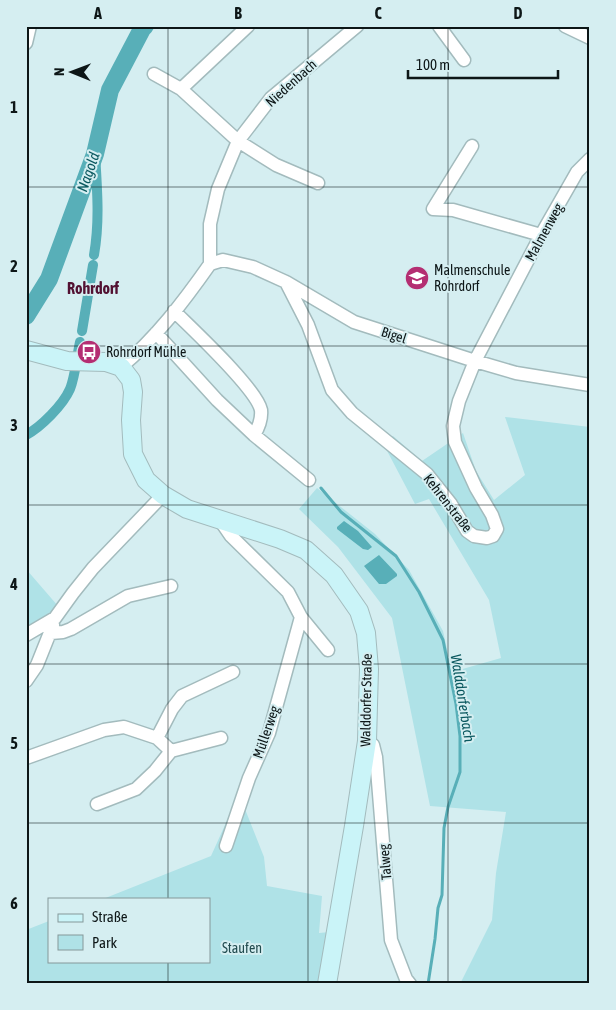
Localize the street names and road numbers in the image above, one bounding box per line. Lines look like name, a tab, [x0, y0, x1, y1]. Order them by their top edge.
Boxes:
street label: Niedenbach	[262, 56, 320, 110]
street label: Malmenweg	[522, 200, 566, 264]
street label: Bigel	[379, 323, 409, 347]
street label: Kehrenstraße	[420, 471, 476, 535]
street label: Walddorfer Straße	[357, 653, 375, 747]
street label: Müllerweg	[250, 704, 282, 760]
street label: Talweg	[375, 843, 395, 881]

